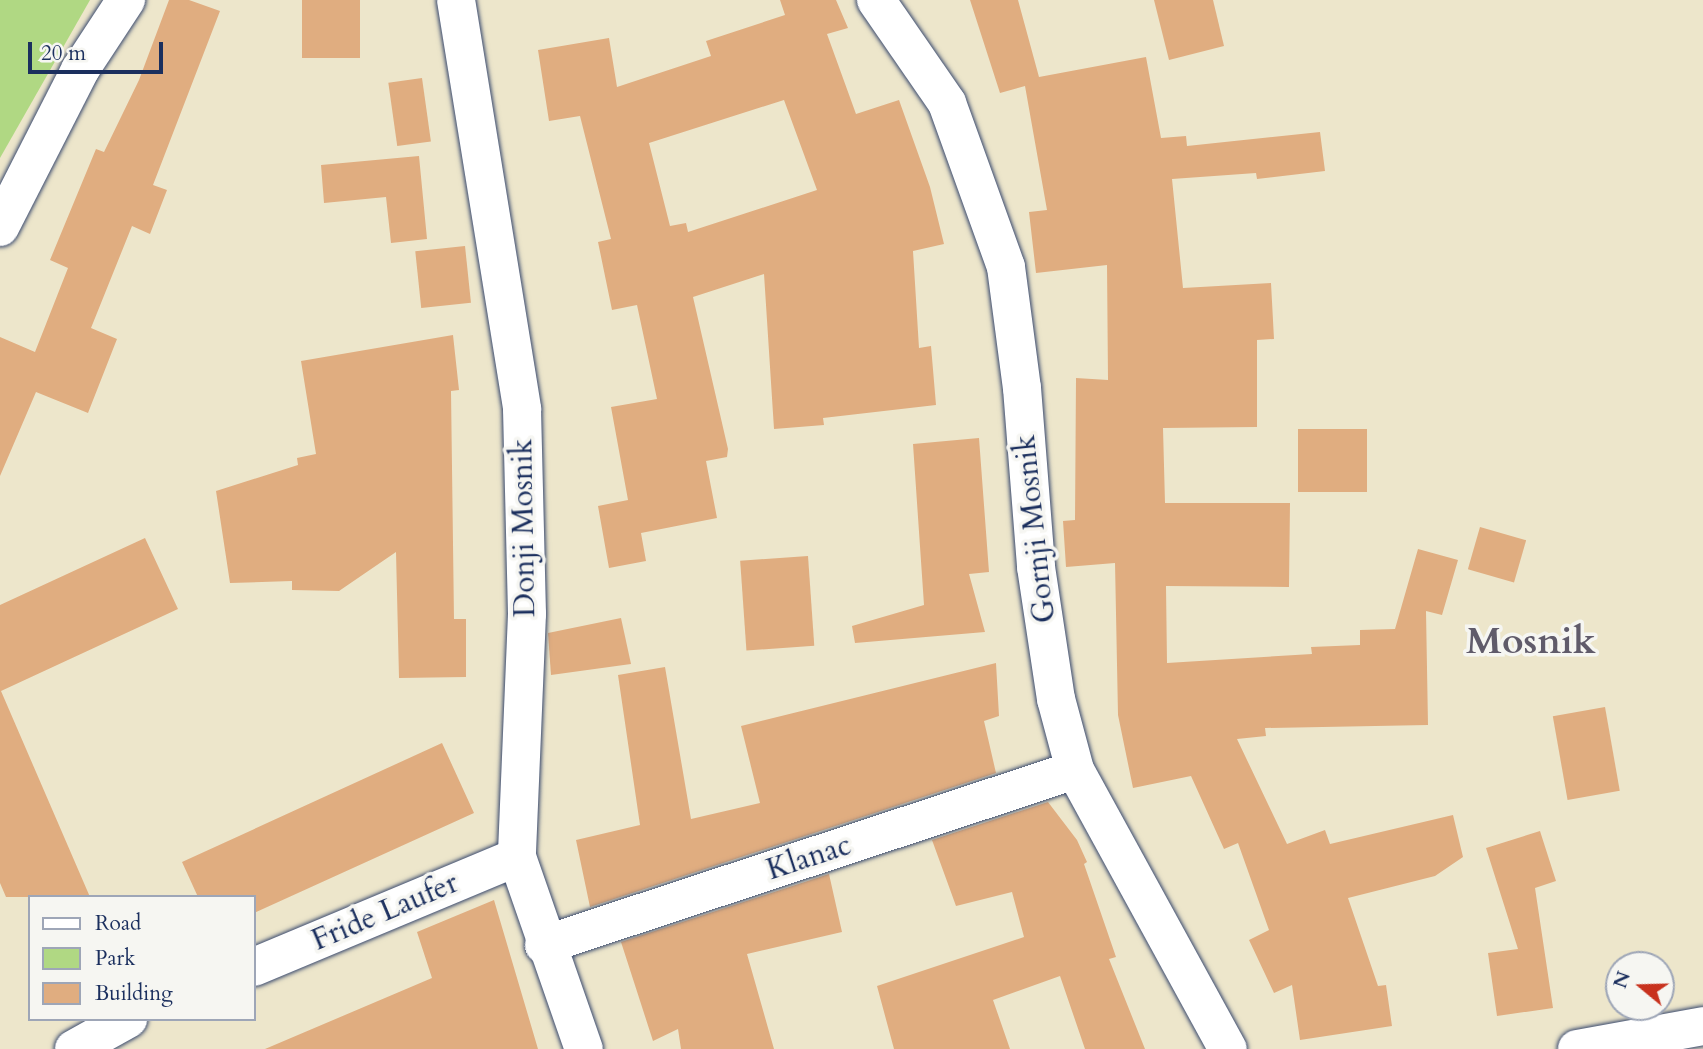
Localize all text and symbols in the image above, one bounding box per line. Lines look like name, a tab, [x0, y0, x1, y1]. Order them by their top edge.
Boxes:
scale bar	[32, 28, 166, 72]
text: 20 m	[41, 39, 86, 68]
street label: Gornji Mosnik	[1007, 433, 1063, 625]
street label: Donji Mosnik	[504, 438, 544, 618]
district label: Mosnik	[1466, 619, 1596, 663]
street label: Klanac	[762, 827, 856, 889]
street label: Fride Laufer	[306, 865, 464, 959]
legend	[28, 895, 256, 1021]
text: Road	[95, 909, 141, 938]
text: Park	[95, 944, 135, 973]
north arrow	[1605, 951, 1675, 1021]
text: N	[1607, 968, 1637, 992]
text: Building	[95, 979, 173, 1008]

